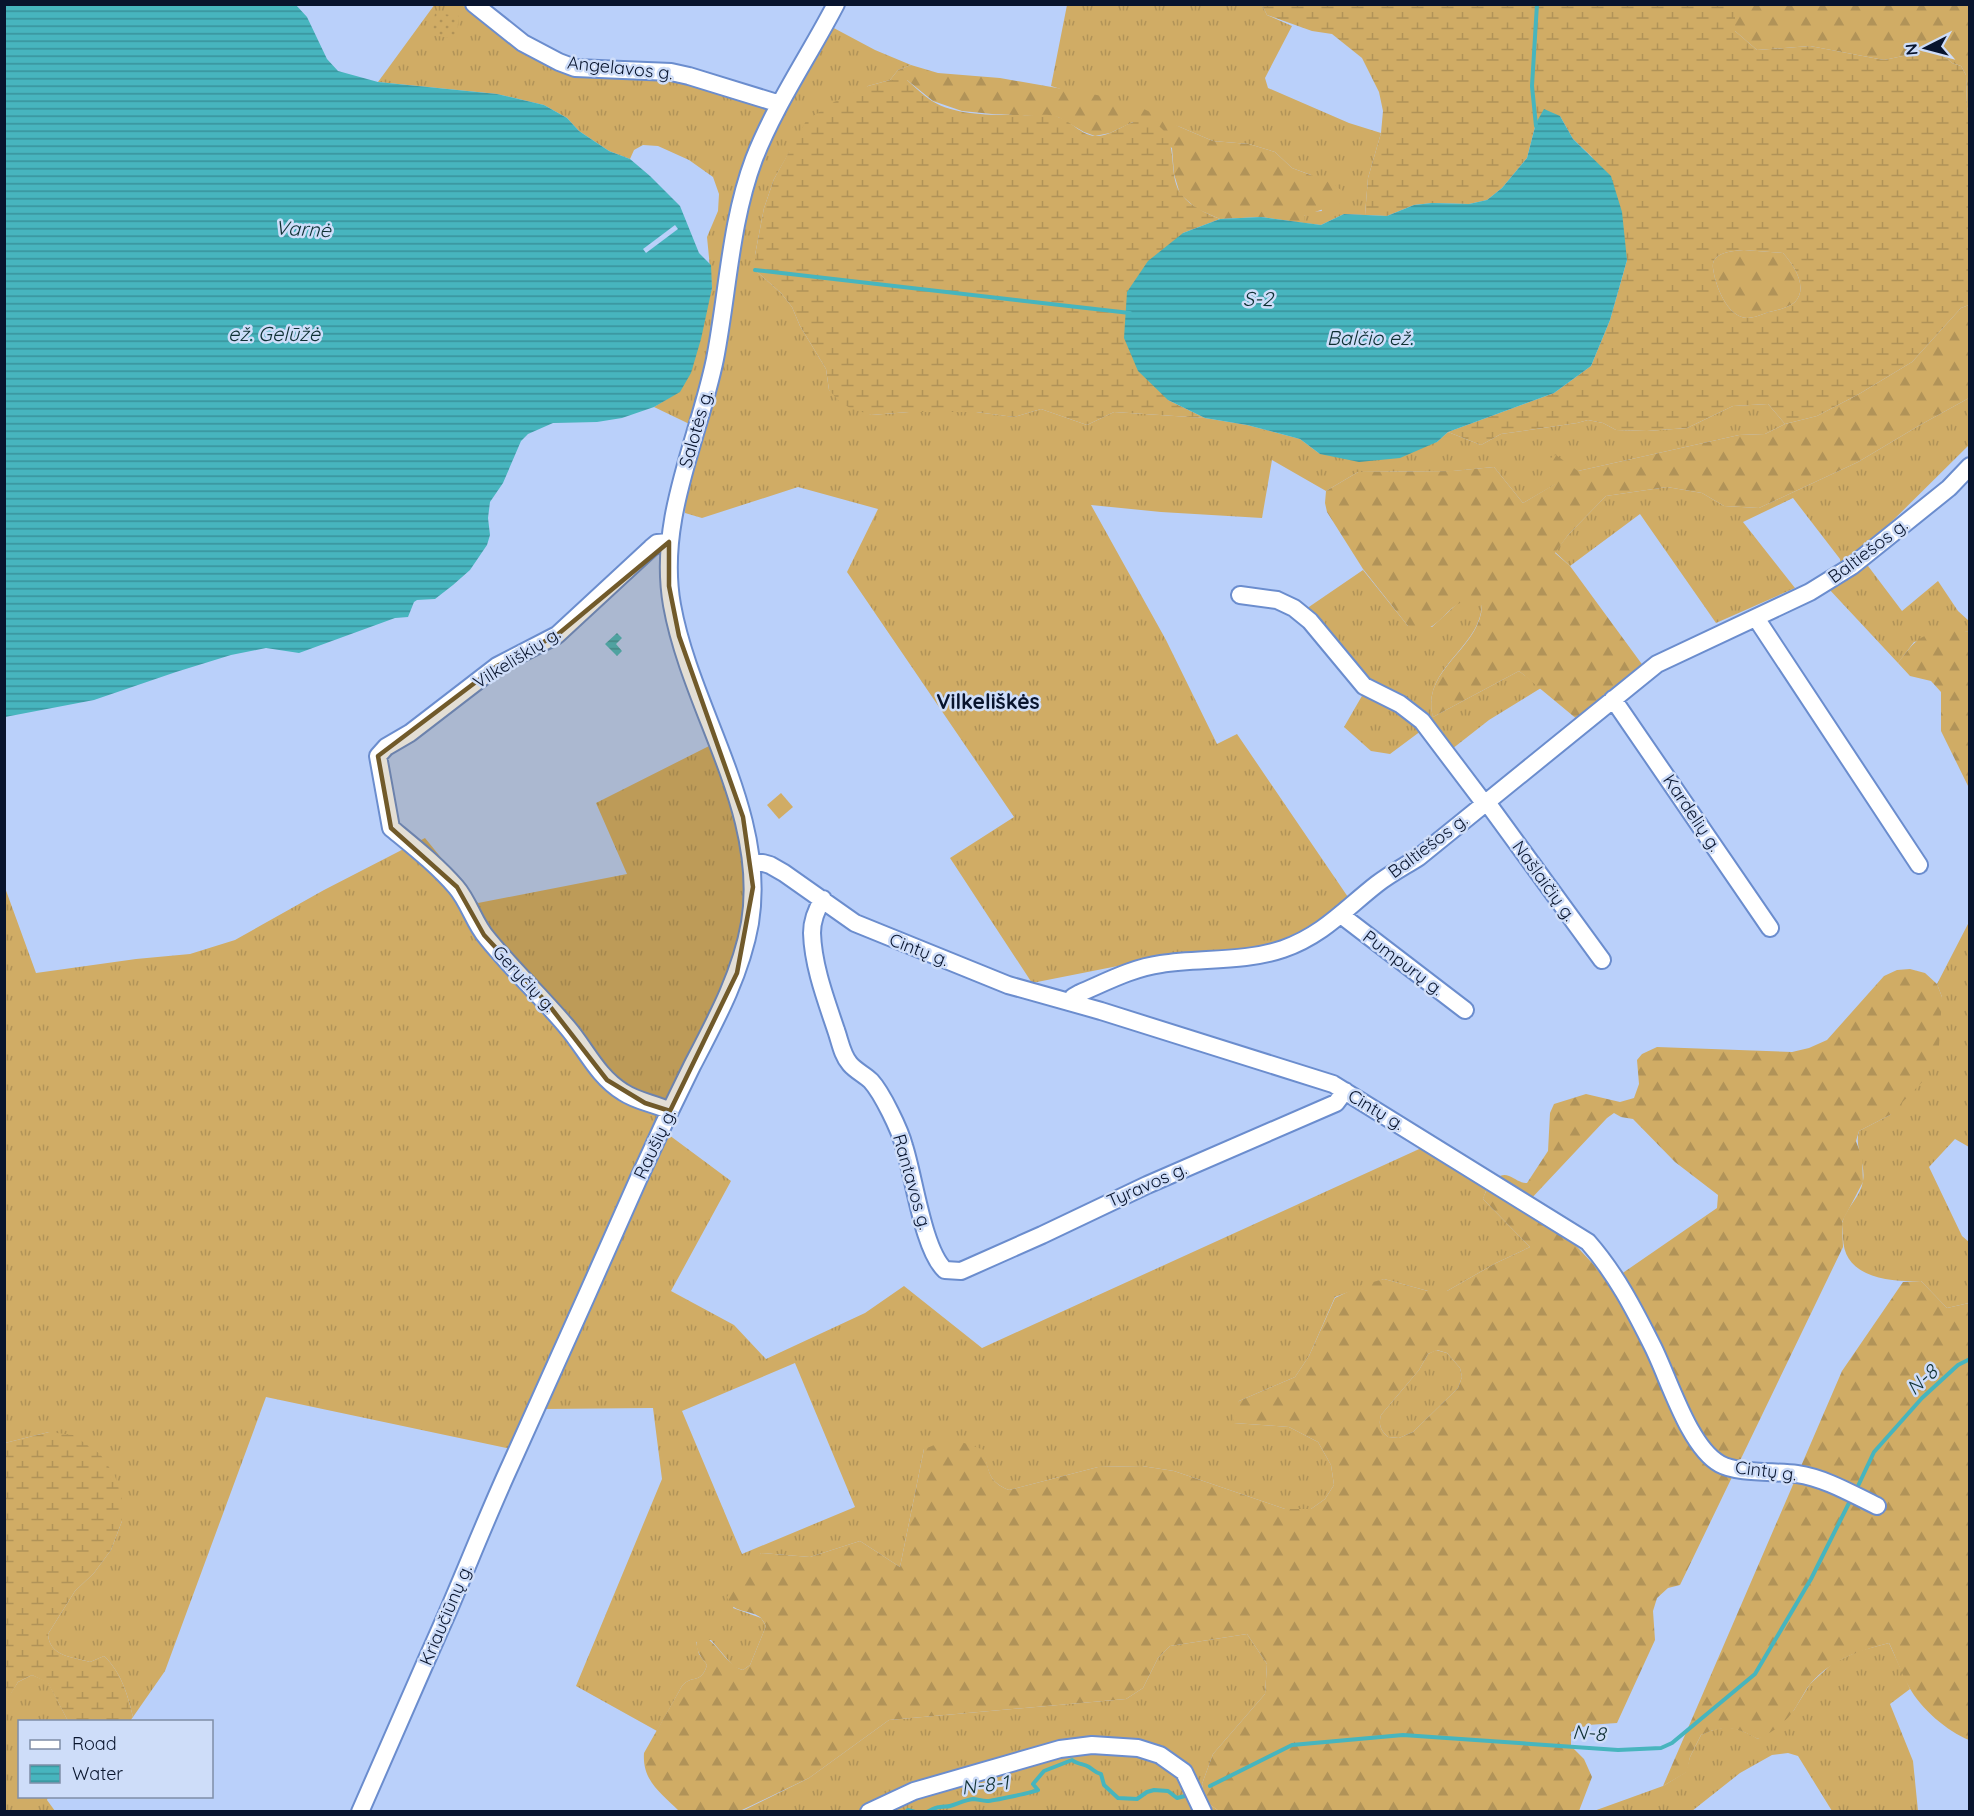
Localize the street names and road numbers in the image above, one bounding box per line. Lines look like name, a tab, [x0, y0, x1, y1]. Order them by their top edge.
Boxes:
street label: Angelavos g.	[566, 51, 674, 84]
street label: Salotės g.	[673, 387, 718, 470]
street label: Baltiešos g.	[1823, 513, 1912, 588]
street label: Vilkeliškių g.	[469, 622, 565, 694]
street label: Kardelių g.	[1658, 770, 1727, 856]
street label: Baltiešos g.	[1383, 808, 1472, 883]
street label: Našlaičių g.	[1507, 836, 1581, 926]
street label: Pumpurų g.	[1358, 925, 1448, 1000]
street label: Cintų g.	[886, 928, 952, 971]
street label: Geryčių g.	[488, 941, 561, 1017]
street label: Cintų g.	[1344, 1084, 1409, 1135]
street label: Raušių g.	[628, 1105, 681, 1183]
street label: Rantavos g.	[888, 1131, 937, 1232]
street label: Tyravos g.	[1103, 1157, 1190, 1212]
street label: Cintų g.	[1734, 1455, 1798, 1486]
street label: Kriaučiūnų g.	[414, 1561, 477, 1669]

